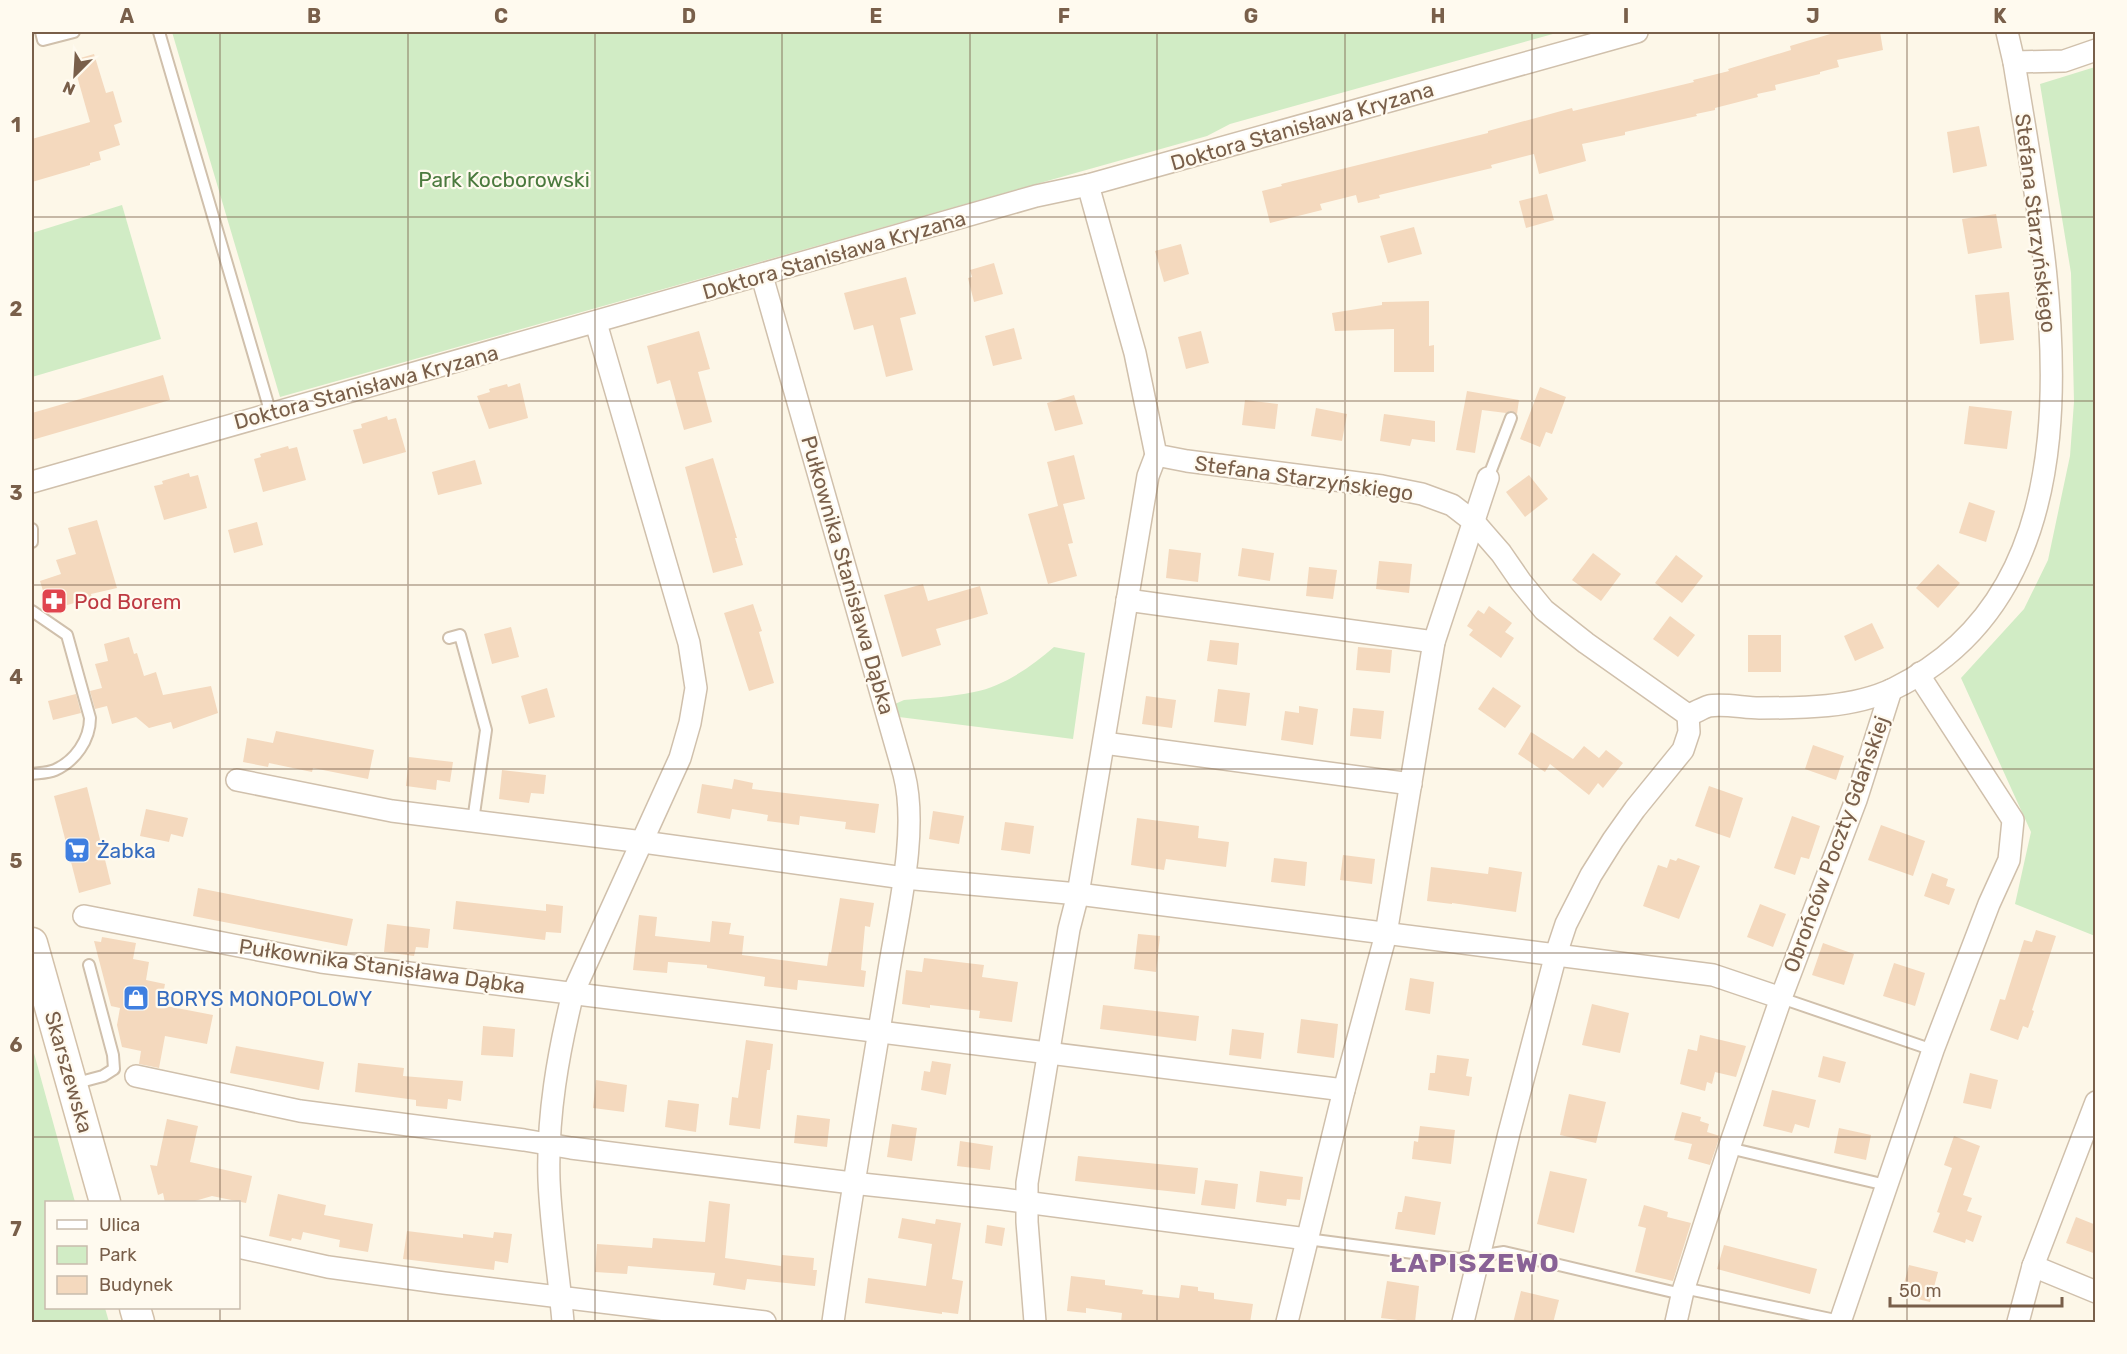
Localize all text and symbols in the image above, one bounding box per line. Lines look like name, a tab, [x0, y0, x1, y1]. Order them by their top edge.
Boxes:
text: A	[120, 4, 135, 28]
text: B	[307, 4, 321, 28]
text: C	[494, 4, 508, 28]
text: D	[682, 4, 696, 28]
text: E	[870, 4, 882, 28]
text: F	[1058, 4, 1070, 28]
text: G	[1244, 4, 1258, 28]
text: H	[1431, 4, 1445, 28]
text: I	[1623, 4, 1629, 28]
text: J	[1806, 4, 1820, 28]
text: K	[1993, 4, 2007, 28]
north arrow	[45, 45, 105, 105]
street label: Doktora Stanisława Kryzana	[1167, 76, 1437, 176]
text: N	[60, 77, 78, 99]
street label: Stefana Starzyńskiego	[2010, 112, 2062, 334]
text: 1	[11, 113, 21, 137]
park label: Park Kocborowski	[418, 167, 590, 192]
street label: Doktora Stanisława Kryzana	[699, 205, 969, 305]
text: 2	[10, 297, 23, 321]
street label: Doktora Stanisława Kryzana	[231, 340, 501, 434]
street label: Pułkownika Stanisława Dąbka	[796, 433, 900, 717]
street label: Stefana Starzyńskiego	[1193, 450, 1415, 506]
text: 3	[9, 481, 23, 505]
pharmacy icon: Pod Borem	[39, 586, 69, 616]
place label: Pod Borem	[74, 589, 181, 614]
text: 4	[9, 665, 23, 689]
street label: Obrońców Poczty Gdańskiej	[1778, 712, 1894, 976]
supermarket icon: Żabka	[62, 835, 92, 865]
place label: Żabka	[97, 838, 156, 863]
text: 5	[10, 849, 23, 873]
street label: Pułkownika Stanisława Dąbka	[237, 934, 527, 998]
shop icon: BORYS MONOPOLOWY	[121, 983, 151, 1013]
place label: BORYS MONOPOLOWY	[156, 986, 372, 1011]
street label: Skarszewska	[40, 1008, 98, 1136]
text: 6	[9, 1033, 23, 1057]
legend	[45, 1201, 240, 1309]
text: Ulica	[99, 1214, 140, 1236]
text: 7	[10, 1217, 22, 1241]
text: Park	[99, 1244, 137, 1266]
district label: ŁAPISZEWO	[1390, 1247, 1560, 1279]
scale bar	[1890, 1270, 2062, 1308]
text: Budynek	[99, 1274, 173, 1296]
text: 50 m	[1899, 1280, 1942, 1302]

